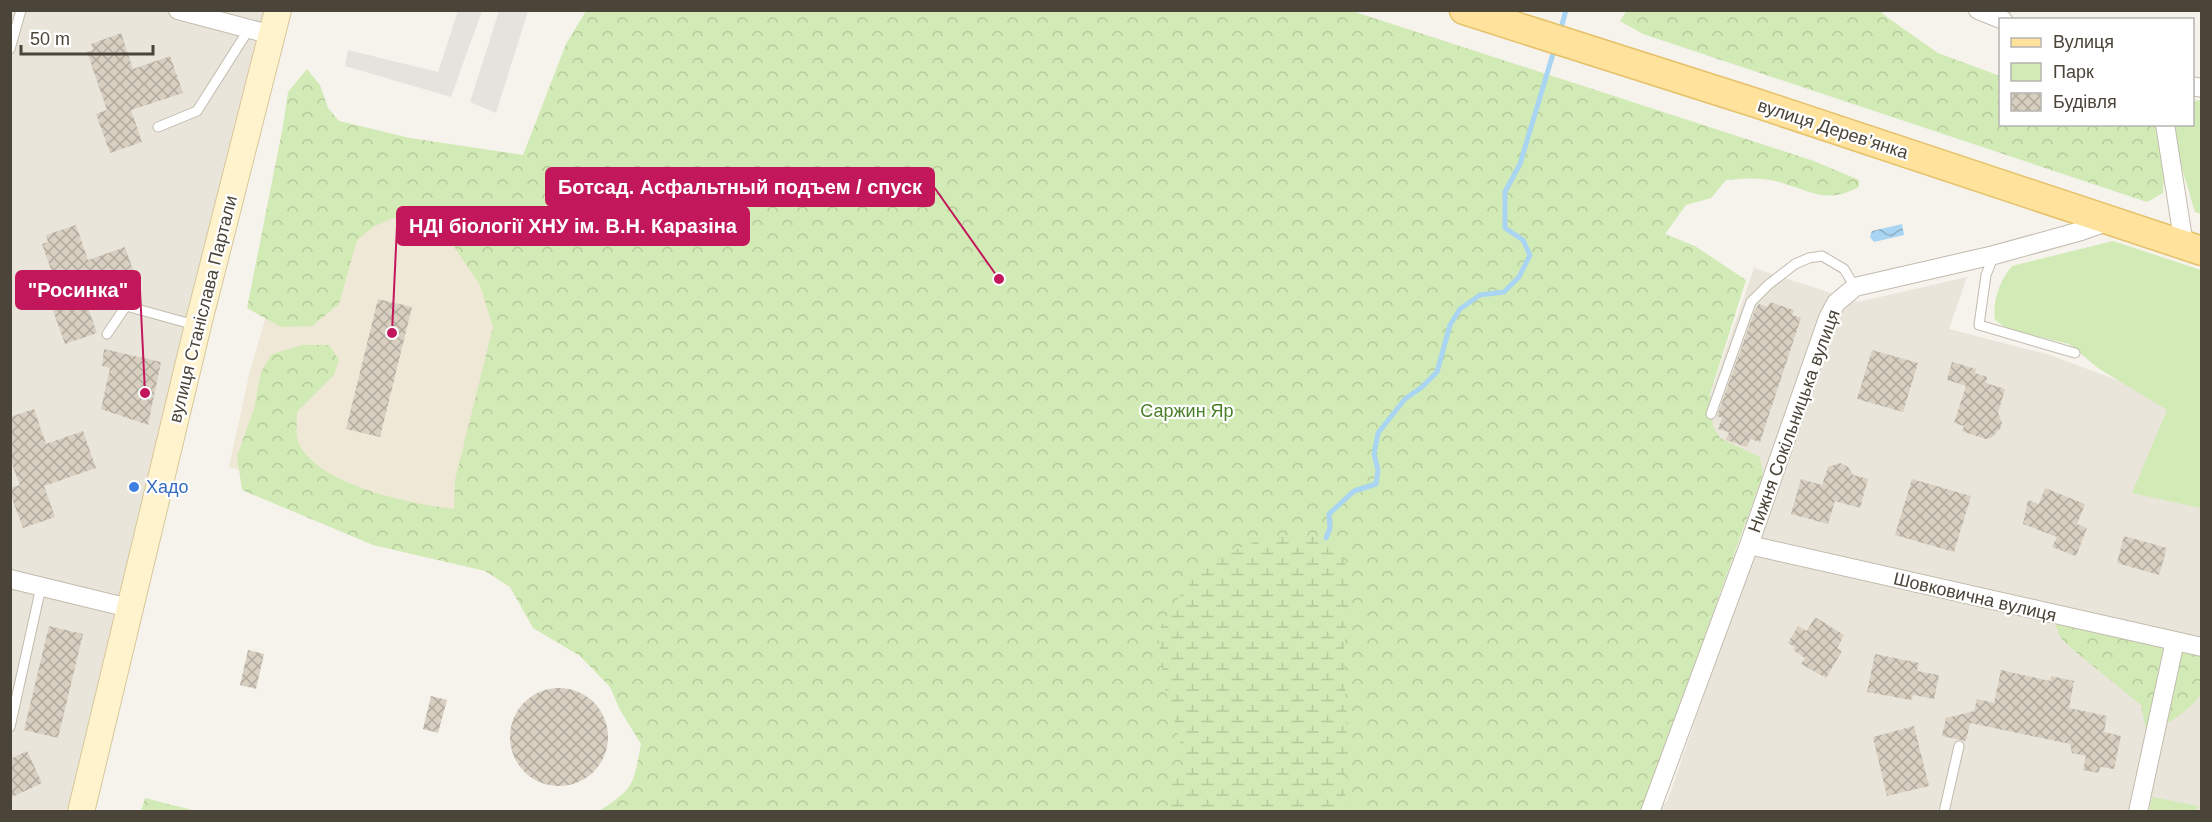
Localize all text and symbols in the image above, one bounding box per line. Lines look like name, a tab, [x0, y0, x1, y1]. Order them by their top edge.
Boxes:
scale bar	[21, 18, 153, 56]
legend	[1999, 18, 2194, 126]
text: 50 m	[30, 29, 70, 49]
text: Вулиця	[2053, 32, 2114, 52]
text: Парк	[2053, 62, 2094, 82]
text: Будівля	[2053, 92, 2117, 112]
street label: вулиця Дерев’янка	[1755, 95, 1912, 163]
callout: Ботсад. Асфальтный подъем / спуск	[546, 168, 934, 206]
text: Ботсад. Асфальтный подъем / спуск	[558, 176, 923, 198]
street label: вулиця Станіслава Партали	[165, 193, 241, 425]
callout: НДІ біології ХНУ ім. В.Н. Каразіна	[397, 207, 749, 245]
text: НДІ біології ХНУ ім. В.Н. Каразіна	[409, 215, 738, 237]
callout: "Росинка"	[16, 271, 140, 309]
text: "Росинка"	[28, 279, 128, 301]
street label: Нижня Сокільницька вулиця	[1744, 307, 1844, 535]
park label: Саржин Яр	[1140, 401, 1234, 421]
place label: Хадо	[146, 477, 189, 497]
marker: Хадо	[127, 480, 141, 494]
street label: Шовковична вулиця	[1892, 569, 2058, 625]

